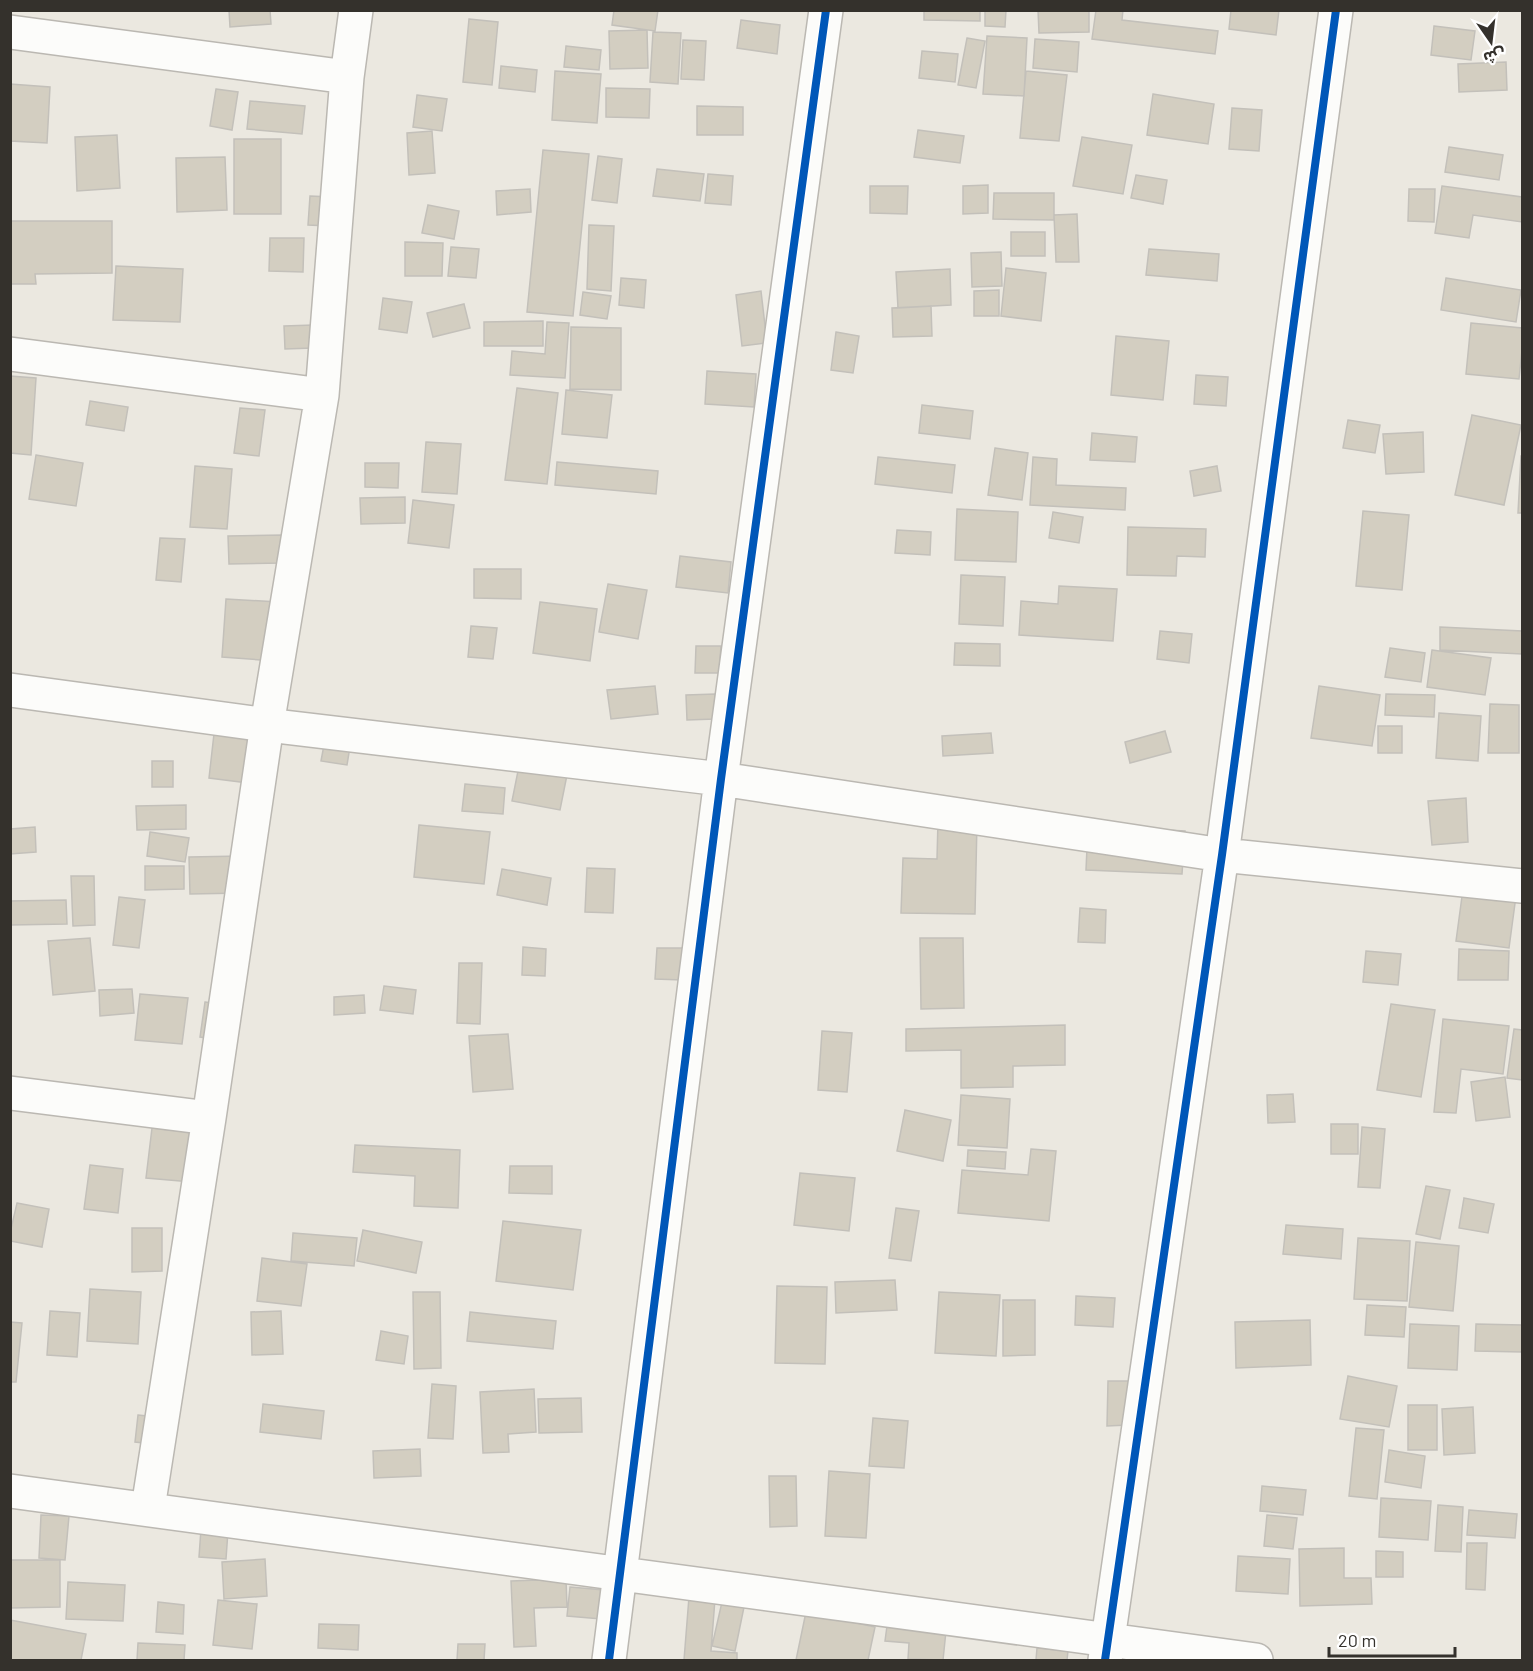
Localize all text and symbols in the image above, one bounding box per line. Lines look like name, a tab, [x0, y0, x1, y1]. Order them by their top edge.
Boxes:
north arrow	[1461, 12, 1521, 72]
text: ش	[1481, 44, 1508, 69]
scale bar	[1329, 1620, 1455, 1658]
text: 20 m	[1338, 1629, 1376, 1651]

